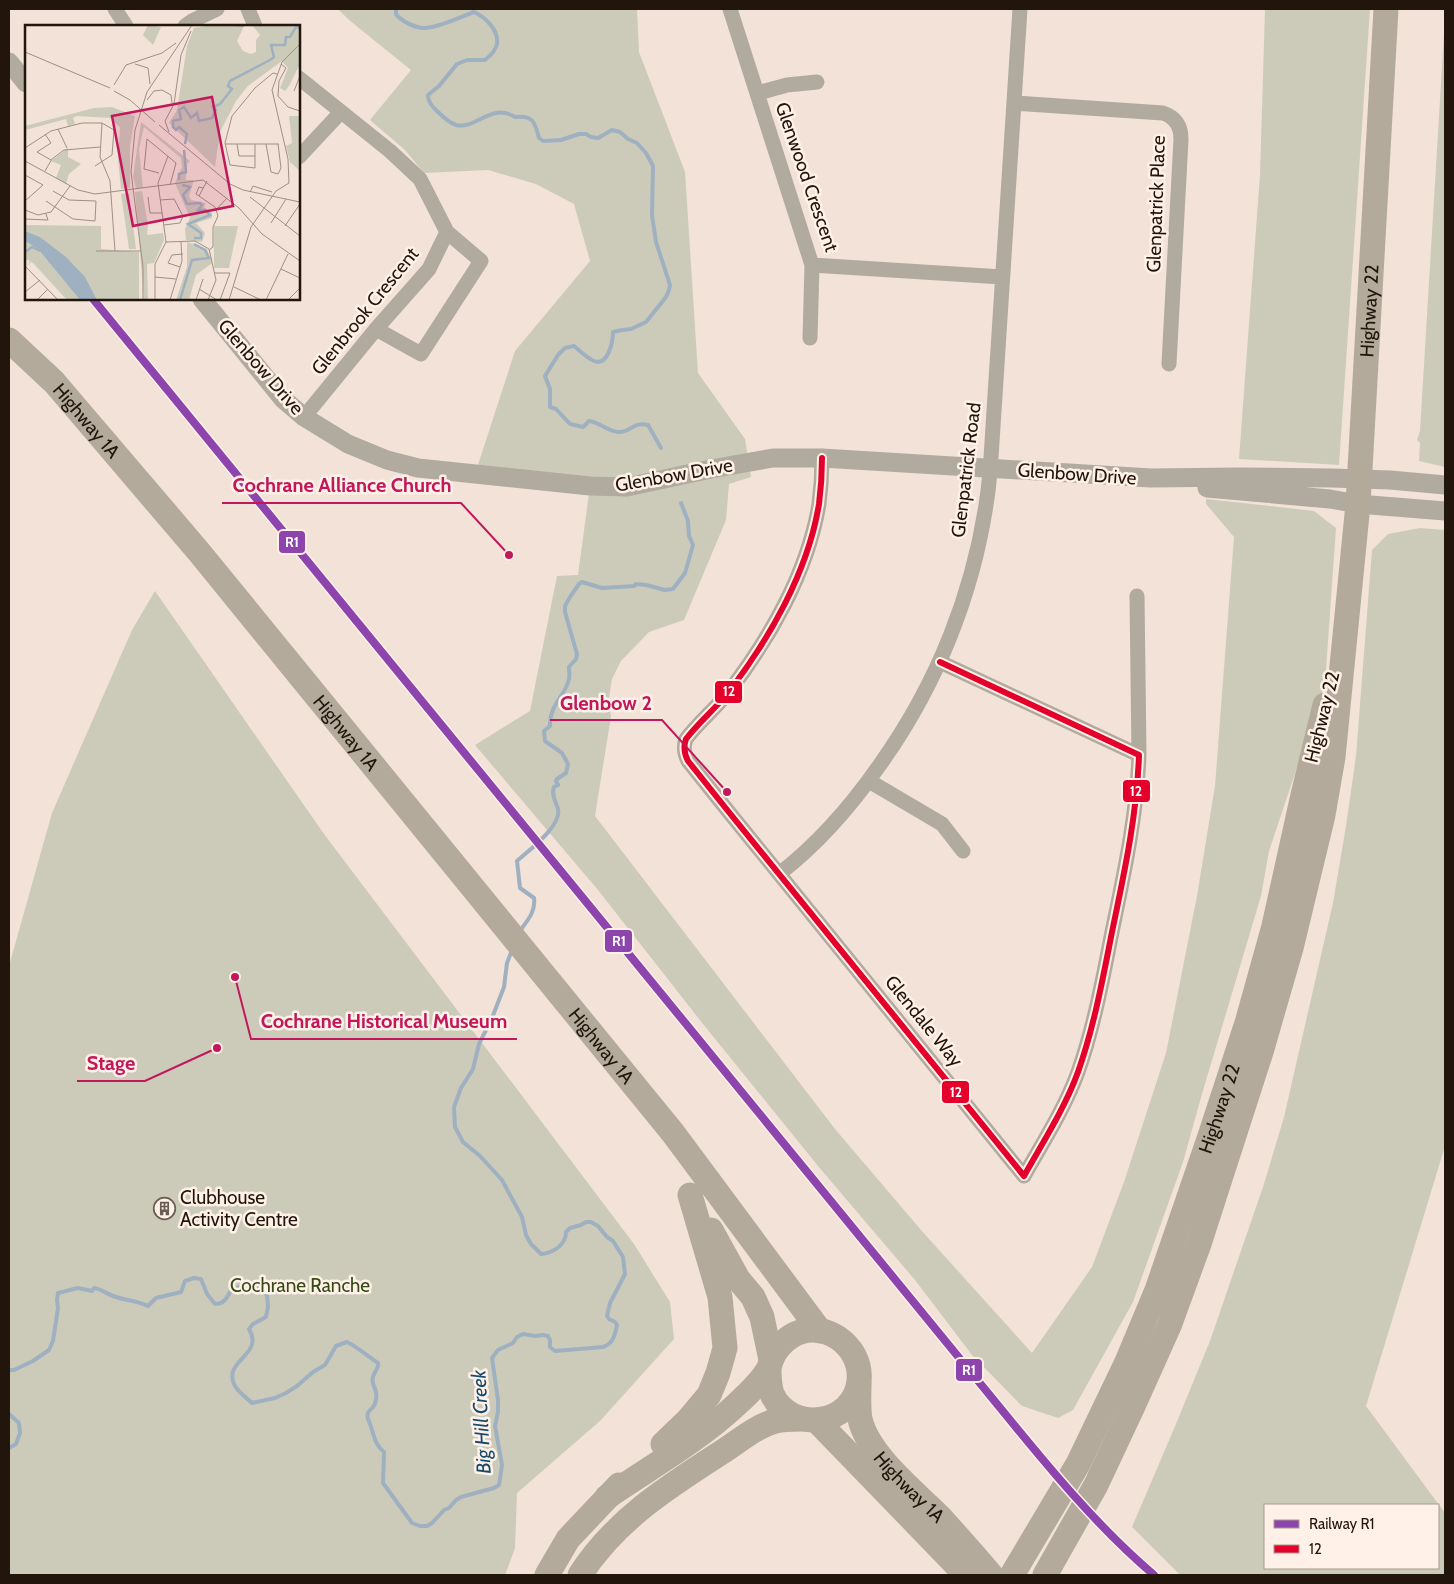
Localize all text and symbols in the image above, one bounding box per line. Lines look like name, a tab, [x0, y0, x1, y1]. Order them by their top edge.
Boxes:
inset map	[25, 25, 300, 300]
street label: Glenwood Crescent	[771, 99, 844, 255]
street label: Glenpatrick Place	[1142, 135, 1170, 273]
street label: Glenbrook Crescent	[307, 242, 424, 379]
street label: Highway 22	[1355, 264, 1383, 358]
street label: Glenbow Drive	[213, 315, 309, 420]
street label: Highway 1A	[48, 378, 125, 463]
street label: Glenpatrick Road	[946, 401, 986, 539]
street label: Glenbow Drive	[613, 453, 735, 497]
street label: Glenbow Drive	[1017, 458, 1137, 490]
callout: Cochrane Alliance Church	[222, 468, 461, 503]
text: Cochrane Alliance Church	[233, 473, 451, 497]
line badge: R1	[278, 530, 306, 554]
text: R1	[285, 533, 299, 551]
street label: Highway 22	[1300, 669, 1344, 765]
line badge: 12	[714, 680, 743, 704]
text: 12	[723, 682, 735, 700]
callout: Glenbow 2	[550, 685, 662, 720]
street label: Highway 1A	[309, 690, 384, 775]
text: Glenbow 2	[560, 691, 652, 715]
line badge: 12	[1122, 779, 1151, 803]
text: 12	[1130, 782, 1142, 800]
line badge: R1	[604, 929, 633, 953]
text: R1	[612, 932, 626, 950]
street label: Glendale Way	[880, 971, 968, 1072]
street label: Highway 1A	[564, 1003, 640, 1088]
callout: Cochrane Historical Museum	[251, 1004, 517, 1039]
text: Cochrane Historical Museum	[261, 1009, 507, 1033]
callout: Stage	[77, 1046, 145, 1081]
text: Stage	[87, 1051, 135, 1075]
street label: Highway 22	[1193, 1061, 1244, 1157]
line badge: 12	[941, 1080, 970, 1104]
text: 12	[950, 1083, 962, 1101]
place label: Clubhouse Activity Centre	[180, 1186, 298, 1231]
building icon: Clubhouse Activity Centre	[152, 1196, 176, 1220]
park label: Cochrane Ranche	[230, 1274, 370, 1297]
line badge: R1	[955, 1358, 983, 1382]
text: R1	[962, 1361, 976, 1379]
water label: Big Hill Creek	[466, 1368, 496, 1475]
street label: Highway 1A	[869, 1447, 950, 1527]
legend	[1264, 1504, 1439, 1569]
text: Railway R1	[1309, 1515, 1374, 1533]
text: 12	[1309, 1540, 1322, 1558]

